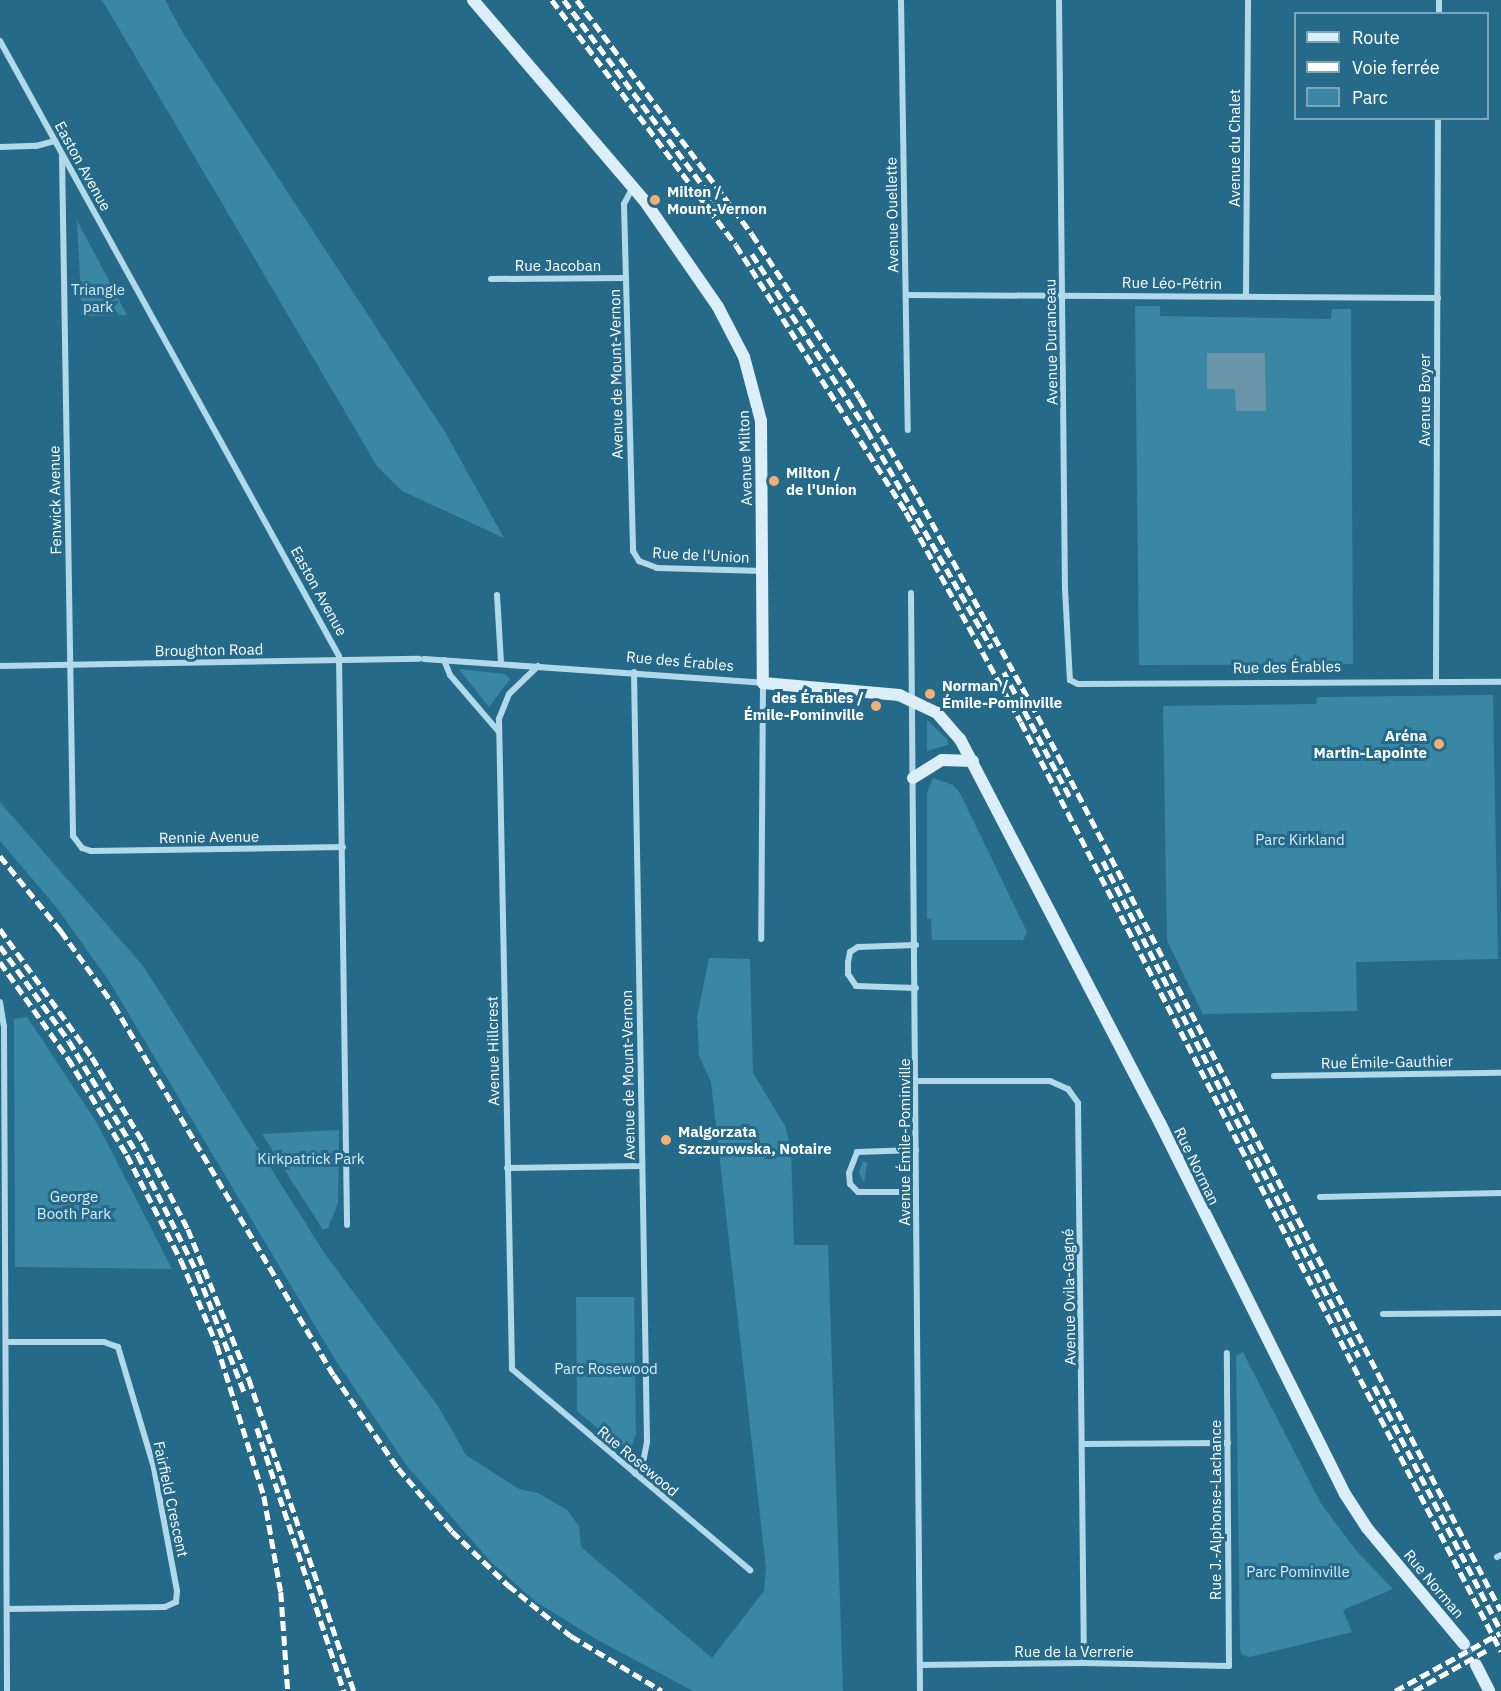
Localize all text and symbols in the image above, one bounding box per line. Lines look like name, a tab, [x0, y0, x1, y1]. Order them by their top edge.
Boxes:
legend	[1294, 12, 1489, 120]
text: Route	[1352, 26, 1400, 49]
text: Voie ferrée	[1352, 56, 1440, 79]
text: Parc	[1352, 86, 1388, 109]
street label: Avenue du Chalet	[1226, 89, 1244, 207]
street label: Easton Avenue	[51, 118, 115, 214]
street label: Avenue Ouellette	[882, 157, 902, 273]
place label: Milton / Mount-Vernon	[667, 182, 767, 217]
marker: Milton / Mount-Vernon	[648, 193, 662, 207]
street label: Rue Jacoban	[515, 257, 601, 275]
street label: Rue Léo-Pétrin	[1122, 273, 1222, 293]
street label: Avenue Duranceau	[1041, 279, 1061, 405]
park label: Triangle park	[71, 280, 125, 315]
street label: Avenue de Mount-Vernon	[606, 289, 626, 459]
street label: Avenue Boyer	[1416, 354, 1434, 446]
street label: Avenue Milton	[734, 410, 756, 506]
street label: Fenwick Avenue	[45, 445, 65, 555]
place label: Milton / de l'Union	[786, 463, 857, 498]
marker: Milton / de l'Union	[767, 474, 781, 488]
street label: Easton Avenue	[287, 543, 351, 639]
street label: Rue de l'Union	[652, 543, 750, 567]
street label: Broughton Road	[154, 640, 264, 660]
street label: Rue des Érables	[625, 647, 735, 675]
street label: Rue des Érables	[1233, 657, 1341, 677]
place label: Norman / Émile-Pominville	[942, 676, 1062, 711]
marker: Norman / Émile-Pominville	[923, 687, 937, 701]
place label: des Érables / Émile-Pominville	[744, 688, 864, 723]
marker: des Érables / Émile-Pominville	[869, 699, 883, 713]
place label: Aréna Martin-Lapointe	[1314, 726, 1427, 761]
marker: Aréna Martin-Lapointe	[1432, 737, 1446, 751]
street label: Rennie Avenue	[159, 827, 259, 847]
park label: Parc Kirkland	[1255, 831, 1345, 849]
street label: Avenue de Mount-Vernon	[618, 990, 638, 1160]
street label: Avenue Hillcrest	[483, 996, 503, 1106]
street label: Rue Émile-Gauthier	[1321, 1052, 1453, 1072]
street label: Avenue Émile-Pominville	[896, 1058, 914, 1226]
place label: Malgorzata Szczurowska, Notaire	[678, 1122, 832, 1157]
street label: Rue Norman	[1170, 1124, 1224, 1208]
marker: Malgorzata Szczurowska, Notaire	[659, 1133, 673, 1147]
park label: Kirkpatrick Park	[257, 1150, 365, 1168]
park label: George Booth Park	[37, 1187, 111, 1222]
street label: Avenue Ovila-Gagné	[1059, 1228, 1079, 1366]
park label: Parc Rosewood	[554, 1360, 658, 1378]
street label: Rue J.-Alphonse-Lachance	[1207, 1420, 1225, 1600]
street label: Rue Rosewood	[594, 1422, 682, 1500]
street label: Fairfield Crescent	[150, 1439, 192, 1559]
street label: Rue Norman	[1400, 1546, 1468, 1622]
park label: Parc Pominville	[1246, 1563, 1350, 1581]
street label: Rue de la Verrerie	[1014, 1643, 1134, 1661]

